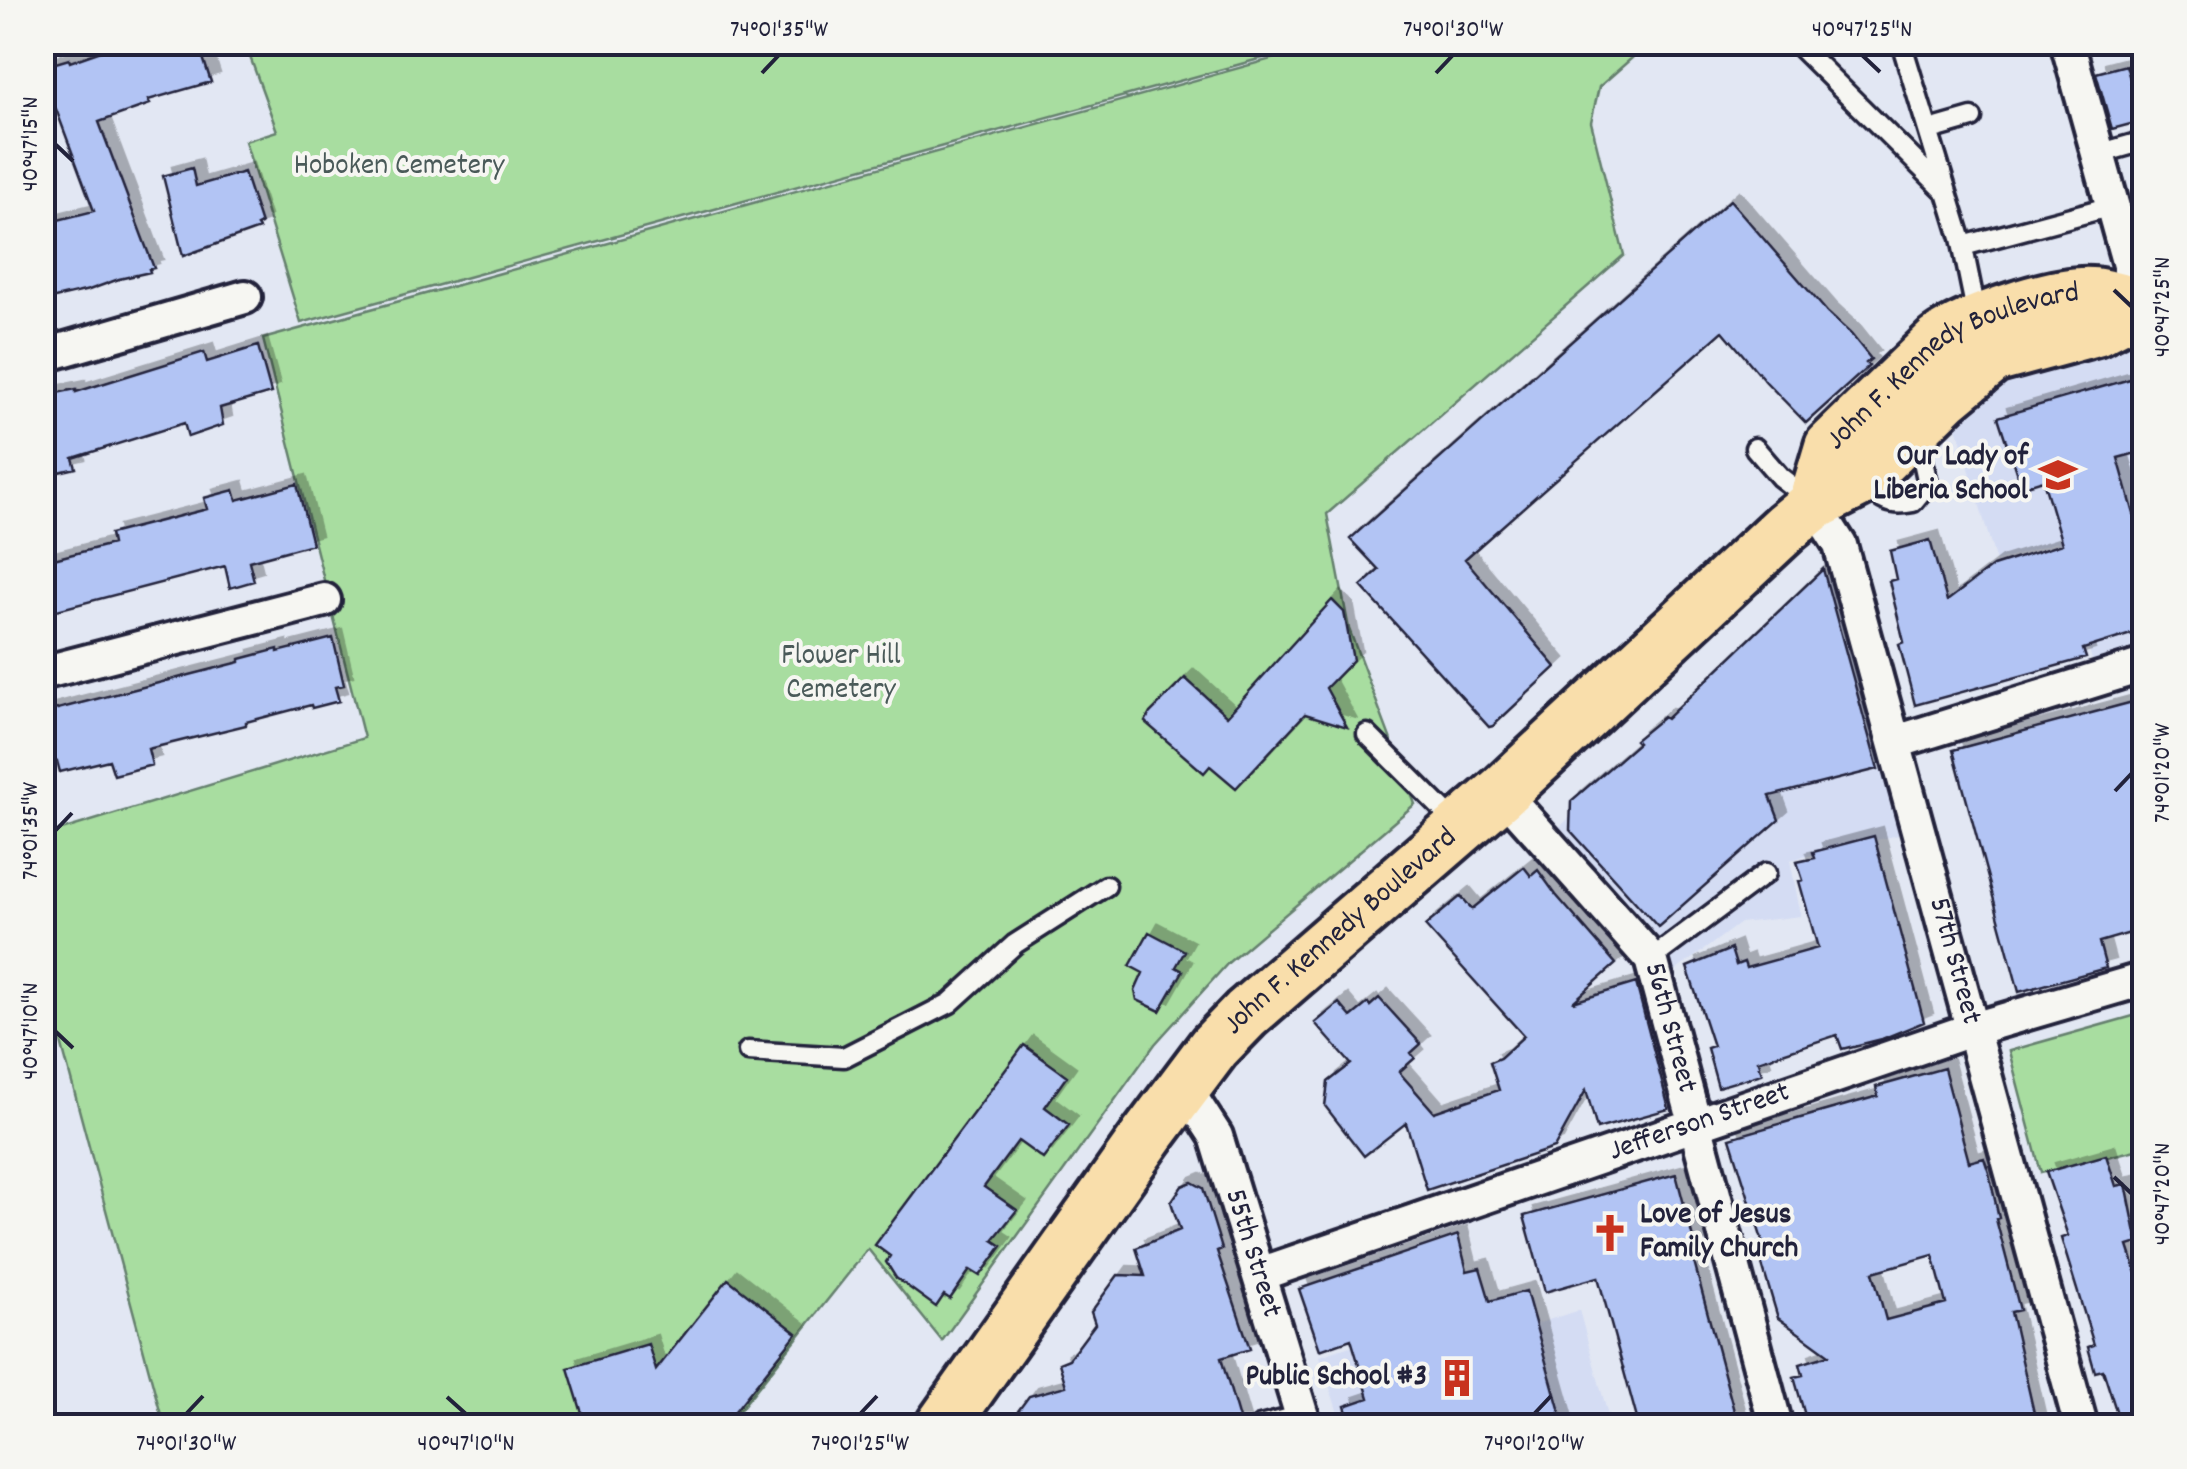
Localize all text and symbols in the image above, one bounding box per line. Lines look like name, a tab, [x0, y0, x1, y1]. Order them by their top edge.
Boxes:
text: 74°01'35"W	[730, 13, 829, 49]
text: 74°01'30"W	[1403, 13, 1504, 49]
text: 40°47'25"N	[1812, 13, 1912, 49]
text: 40°47'15"N	[14, 96, 50, 192]
park label: Hoboken Cemetery	[294, 146, 505, 189]
text: 40°47'25"N	[2146, 257, 2182, 357]
street label: John F. Kennedy Boulevard	[1817, 273, 2082, 461]
place label: Our Lady of Liberia School	[1874, 437, 2029, 514]
school or university icon: Our Lady of Liberia School	[2037, 454, 2079, 496]
park label: Flower Hill Cemetery	[781, 636, 901, 713]
text: 74°01'20"W	[2146, 722, 2182, 823]
text: 74°01'35"W	[14, 781, 50, 880]
street label: John F. Kennedy Boulevard	[1214, 818, 1467, 1046]
street label: 57th Street	[1916, 893, 1992, 1030]
street label: 56th Street	[1631, 958, 1707, 1098]
text: 40°47'10"N	[14, 982, 50, 1080]
street label: Jefferson Street	[1604, 1072, 1796, 1174]
text: 40°47'20"N	[2146, 1143, 2182, 1245]
street label: 55th Street	[1212, 1184, 1292, 1323]
place label: Love of Jesus Family Church	[1640, 1195, 1798, 1272]
church icon: Love of Jesus Family Church	[1589, 1212, 1631, 1254]
place label: Public School #3	[1246, 1357, 1427, 1400]
building icon: Public School #3	[1436, 1357, 1478, 1399]
text: 74°01'30"W	[136, 1427, 237, 1463]
text: 40°47'10"N	[417, 1427, 515, 1463]
text: 74°01'25"W	[811, 1427, 910, 1463]
text: 74°01'20"W	[1484, 1427, 1585, 1463]

